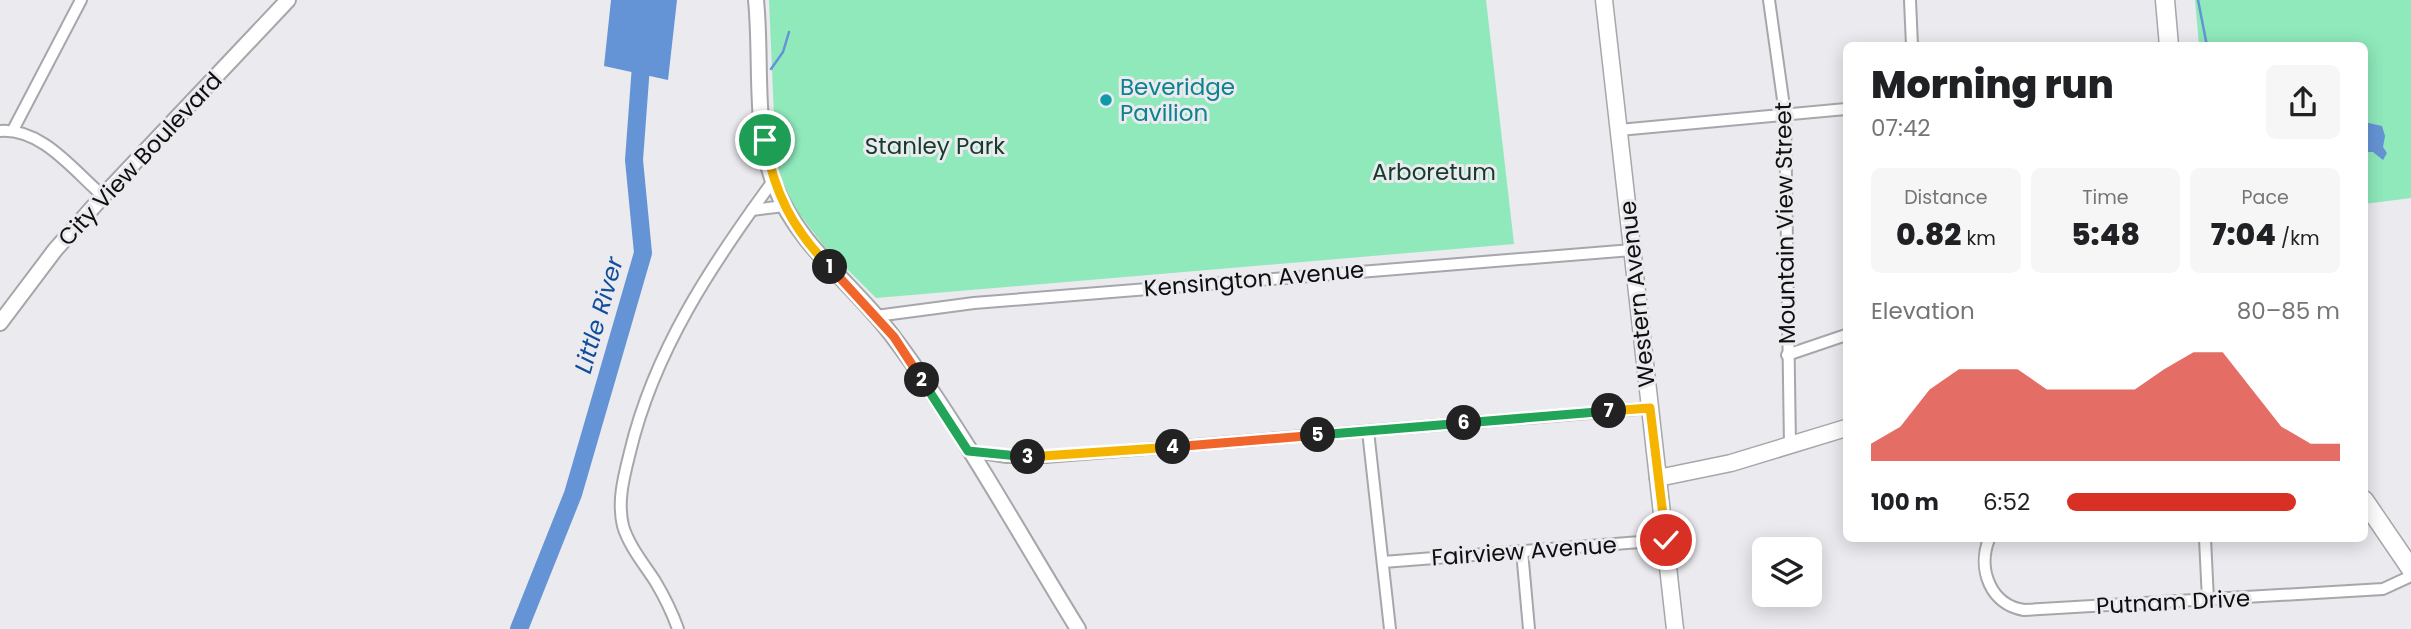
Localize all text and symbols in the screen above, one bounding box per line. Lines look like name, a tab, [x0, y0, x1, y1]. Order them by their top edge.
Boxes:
text: Morning run	[1871, 58, 2114, 111]
street label: City View Boulevard	[51, 65, 229, 253]
button: share	[2266, 65, 2340, 139]
place label: Beveridge Pavilion	[1120, 71, 1235, 129]
marker: Beveridge Pavilion	[1098, 92, 1114, 108]
street label: Mountain View Street	[1767, 102, 1803, 344]
pin	[735, 110, 795, 170]
text: 07:42	[1871, 112, 1931, 144]
icon: arrive	[746, 121, 784, 159]
park label: Stanley Park	[865, 130, 1005, 162]
park label: Arboretum	[1372, 156, 1496, 188]
text: Distance	[1904, 184, 1987, 211]
text: Time	[2082, 184, 2129, 211]
text: Pace	[2242, 184, 2289, 211]
street label: Western Avenue	[1611, 199, 1663, 389]
text: 0.82	[1896, 213, 1961, 256]
text: 5:48	[2071, 213, 2140, 256]
text: 7:04	[2211, 213, 2276, 256]
text: km	[1961, 225, 1996, 252]
text: /km	[2276, 225, 2320, 252]
pin: 1	[812, 250, 848, 284]
water label: Little River	[566, 252, 631, 377]
text: 1	[826, 253, 833, 280]
street label: Kensington Avenue	[1143, 253, 1365, 305]
text: Elevation	[1871, 295, 1975, 327]
text: 80–85 m	[2237, 295, 2340, 327]
pin: 2	[904, 362, 940, 398]
text: 2	[916, 366, 927, 393]
pin: 7	[1592, 394, 1626, 428]
text: 7	[1603, 397, 1614, 424]
pin: 6	[1446, 406, 1482, 440]
text: 6	[1457, 409, 1470, 436]
pin: 5	[1300, 418, 1336, 452]
text: 5	[1311, 421, 1324, 448]
pin: 4	[1156, 430, 1190, 464]
text: 4	[1166, 433, 1179, 460]
pin: 3	[1010, 440, 1046, 475]
text: 3	[1022, 443, 1033, 470]
text: 100 m	[1871, 486, 1939, 518]
text: 6:52	[1983, 486, 2030, 518]
pin	[1636, 510, 1696, 570]
icon: check	[1647, 521, 1685, 559]
street label: Fairview Avenue	[1430, 529, 1618, 573]
map controls	[1752, 537, 1822, 607]
button: layers	[1752, 537, 1822, 607]
street label: Putnam Drive	[2095, 582, 2251, 622]

